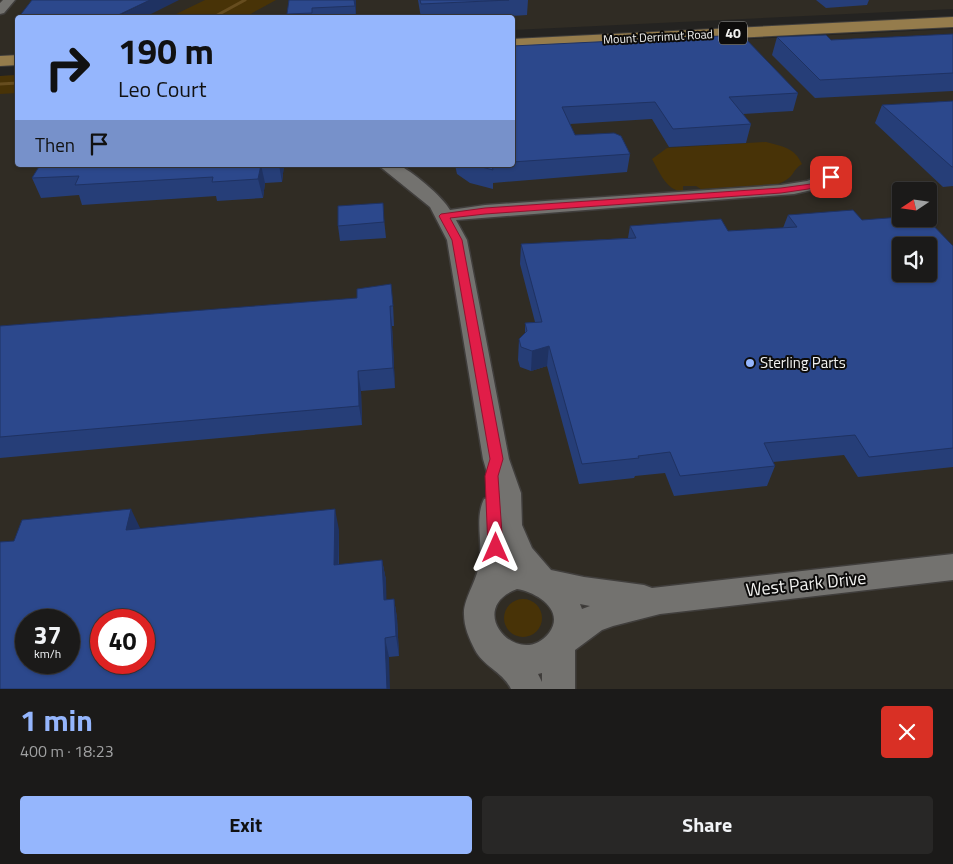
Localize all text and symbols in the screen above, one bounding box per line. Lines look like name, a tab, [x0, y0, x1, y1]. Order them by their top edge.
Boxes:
road number: 40	[719, 22, 747, 44]
text: 190 m	[118, 24, 214, 78]
street label: Mount Derrimut Road	[603, 24, 713, 49]
icon: right	[35, 35, 100, 100]
text: Leo Court	[118, 72, 206, 106]
text: Then	[35, 130, 75, 159]
icon: arrive	[85, 130, 113, 158]
pin	[810, 156, 852, 198]
icon: arrive	[817, 163, 845, 191]
north arrow	[892, 182, 938, 228]
map controls	[892, 182, 937, 282]
button: sound	[892, 237, 937, 282]
place label: Sterling Parts	[760, 351, 846, 374]
marker: Sterling Parts	[744, 357, 756, 369]
position arrow	[469, 521, 521, 573]
street label: West Park Drive	[744, 564, 868, 603]
speed limit sign: 40	[90, 609, 155, 674]
text: 37	[33, 616, 62, 654]
text: km/h	[34, 644, 61, 663]
text: 1 min	[20, 697, 93, 743]
button: close	[881, 706, 933, 758]
text: 400 m · 18:23	[20, 739, 114, 763]
button: Exit	[20, 796, 472, 854]
button: Share	[482, 796, 933, 854]

